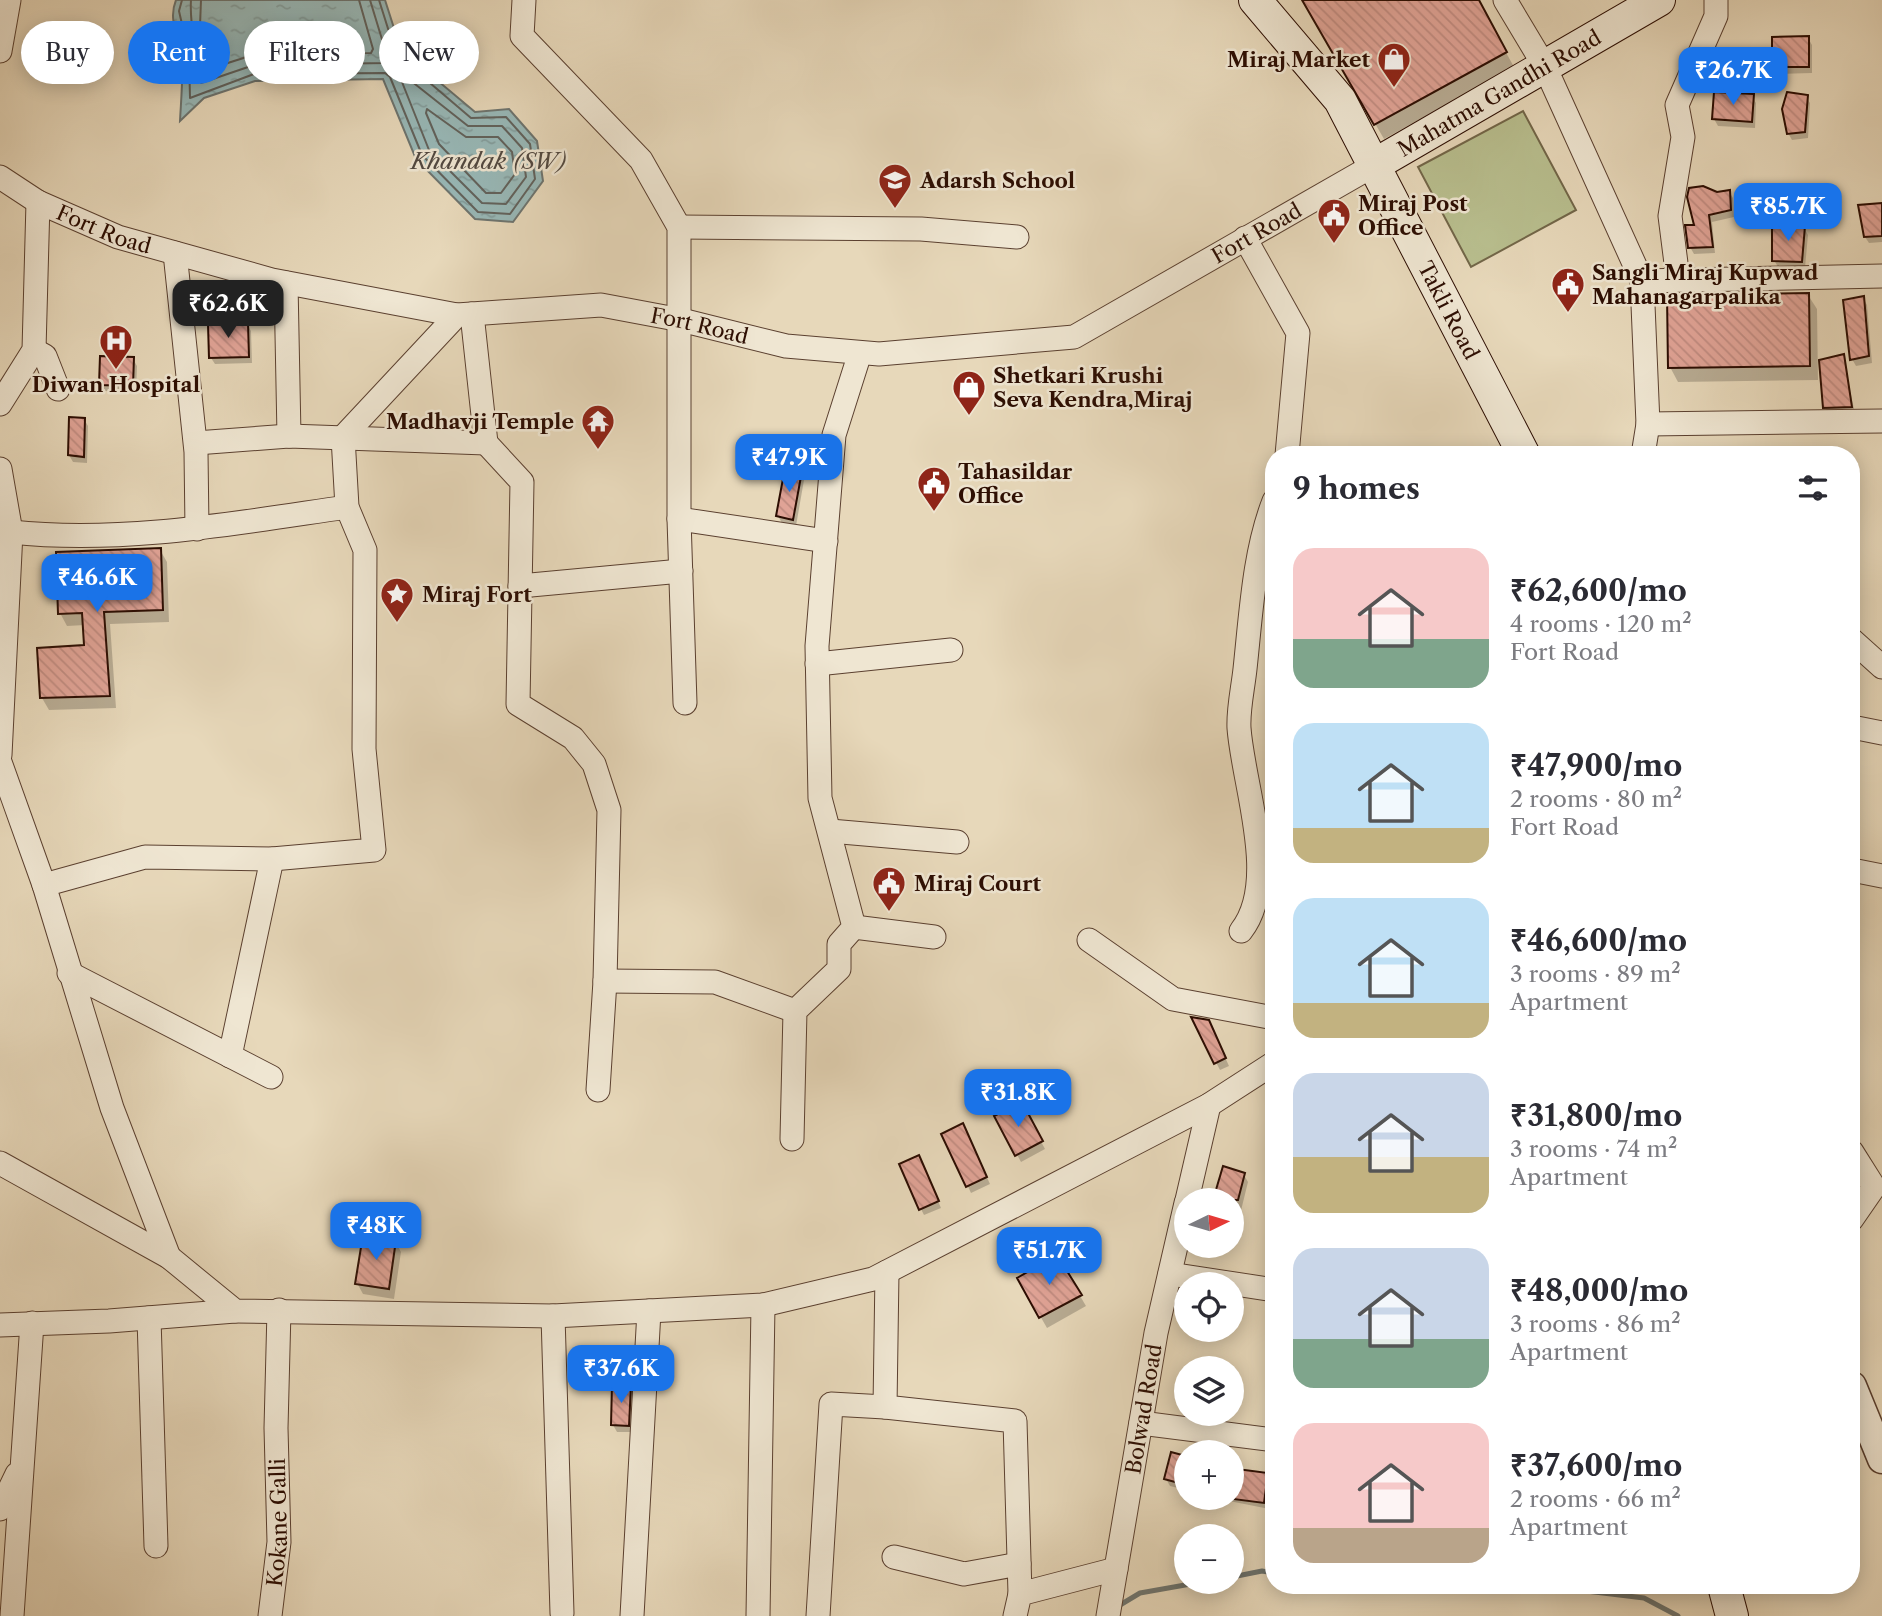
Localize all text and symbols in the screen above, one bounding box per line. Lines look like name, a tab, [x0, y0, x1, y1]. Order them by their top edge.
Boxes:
chip: Buy	[21, 21, 114, 84]
chip: Rent	[128, 21, 230, 84]
chip: Filters	[244, 21, 365, 84]
chip: New	[379, 21, 479, 84]
street label: Mahatma Gandhi Road	[1393, 24, 1605, 161]
shop icon: Miraj Market	[1375, 40, 1413, 89]
place label: Miraj Market	[1227, 47, 1371, 72]
pin: ₹26.7K	[1676, 48, 1790, 107]
text: ₹26.7K	[1695, 56, 1771, 84]
water label: Khandak (SW)	[409, 147, 567, 175]
school or university icon: Adarsh School	[876, 161, 914, 210]
place label: Adarsh School	[919, 168, 1075, 193]
pin: ₹85.7K	[1731, 184, 1845, 243]
place label: Miraj Post Office	[1358, 191, 1468, 240]
text: ₹85.7K	[1750, 192, 1826, 220]
public building icon: Miraj Post Office	[1315, 196, 1353, 245]
street label: Fort Road	[1207, 197, 1306, 268]
street label: Fort Road	[53, 199, 154, 258]
street label: Takli Road	[1413, 257, 1485, 364]
place label: Sangli Miraj Kupwad Mahanagarpalika	[1592, 260, 1818, 309]
public building icon: Sangli Miraj Kupwad Mahanagarpalika	[1549, 265, 1587, 314]
pin: ₹62.6K	[171, 280, 285, 340]
text: ₹62.6K	[189, 289, 267, 317]
street label: Fort Road	[649, 302, 751, 349]
hospital icon: Diwan Hospital	[97, 322, 135, 371]
place label: Shetkari Krushi Seva Kendra,Miraj	[993, 363, 1192, 412]
shop icon: Shetkari Krushi Seva Kendra,Miraj	[950, 368, 988, 417]
place label: Diwan Hospital	[32, 372, 200, 397]
temple icon: Madhavji Temple	[579, 402, 617, 451]
place label: Madhavji Temple	[386, 409, 574, 434]
pin: ₹47.9K	[732, 434, 846, 494]
text: ₹47.9K	[751, 443, 827, 471]
place label: Tahasildar Office	[958, 459, 1073, 508]
public building icon: Tahasildar Office	[915, 464, 953, 513]
icon: filters	[1794, 469, 1832, 507]
text: 9 homes	[1293, 470, 1420, 507]
pin: ₹46.6K	[40, 554, 154, 614]
text: ₹46.6K	[57, 563, 137, 591]
text: ₹62,600/mo	[1510, 572, 1687, 609]
place icon: Miraj Fort	[378, 575, 416, 624]
icon: home	[1349, 576, 1433, 660]
place label: Miraj Fort	[422, 582, 532, 607]
text: 4 rooms · 120 m²	[1510, 610, 1692, 638]
text: Fort Road	[1510, 638, 1619, 666]
text: ₹47,900/mo	[1510, 747, 1682, 784]
icon: home	[1349, 751, 1433, 835]
text: 2 rooms · 80 m²	[1510, 785, 1682, 813]
text: Fort Road	[1510, 813, 1619, 841]
public building icon: Miraj Court	[870, 864, 908, 913]
place label: Miraj Court	[914, 871, 1042, 896]
text: ₹46,600/mo	[1510, 922, 1687, 959]
icon: home	[1349, 926, 1433, 1010]
text: 3 rooms · 89 m²	[1510, 960, 1681, 988]
text: Apartment	[1510, 988, 1628, 1016]
pin: ₹31.8K	[961, 1070, 1075, 1129]
text: ₹31.8K	[980, 1078, 1056, 1106]
text: ₹31,800/mo	[1510, 1097, 1682, 1134]
icon: home	[1349, 1101, 1433, 1185]
text: 3 rooms · 74 m²	[1510, 1135, 1677, 1163]
text: Apartment	[1510, 1163, 1628, 1191]
north arrow	[1174, 1188, 1244, 1258]
map controls	[1174, 1188, 1244, 1594]
pin: ₹48K	[335, 1202, 417, 1262]
text: ₹48K	[346, 1211, 406, 1239]
pin: ₹51.7K	[992, 1228, 1106, 1287]
text: ₹51.7K	[1013, 1236, 1085, 1264]
button: locate	[1174, 1272, 1244, 1342]
text: ₹48,000/mo	[1510, 1272, 1688, 1309]
icon: home	[1349, 1276, 1433, 1360]
text: 3 rooms · 86 m²	[1510, 1310, 1681, 1338]
text: Apartment	[1510, 1338, 1628, 1366]
street label: Bolwad Road	[1120, 1342, 1166, 1476]
pin: ₹37.6K	[564, 1346, 678, 1405]
text: ₹37.6K	[583, 1354, 659, 1382]
button: layers	[1174, 1356, 1244, 1426]
button: +	[1174, 1440, 1244, 1510]
text: ₹37,600/mo	[1510, 1447, 1682, 1484]
icon: home	[1349, 1451, 1433, 1535]
street label: Kokane Galli	[261, 1458, 292, 1588]
text: 2 rooms · 66 m²	[1510, 1485, 1681, 1513]
text: Apartment	[1510, 1513, 1628, 1541]
button: −	[1174, 1524, 1244, 1594]

